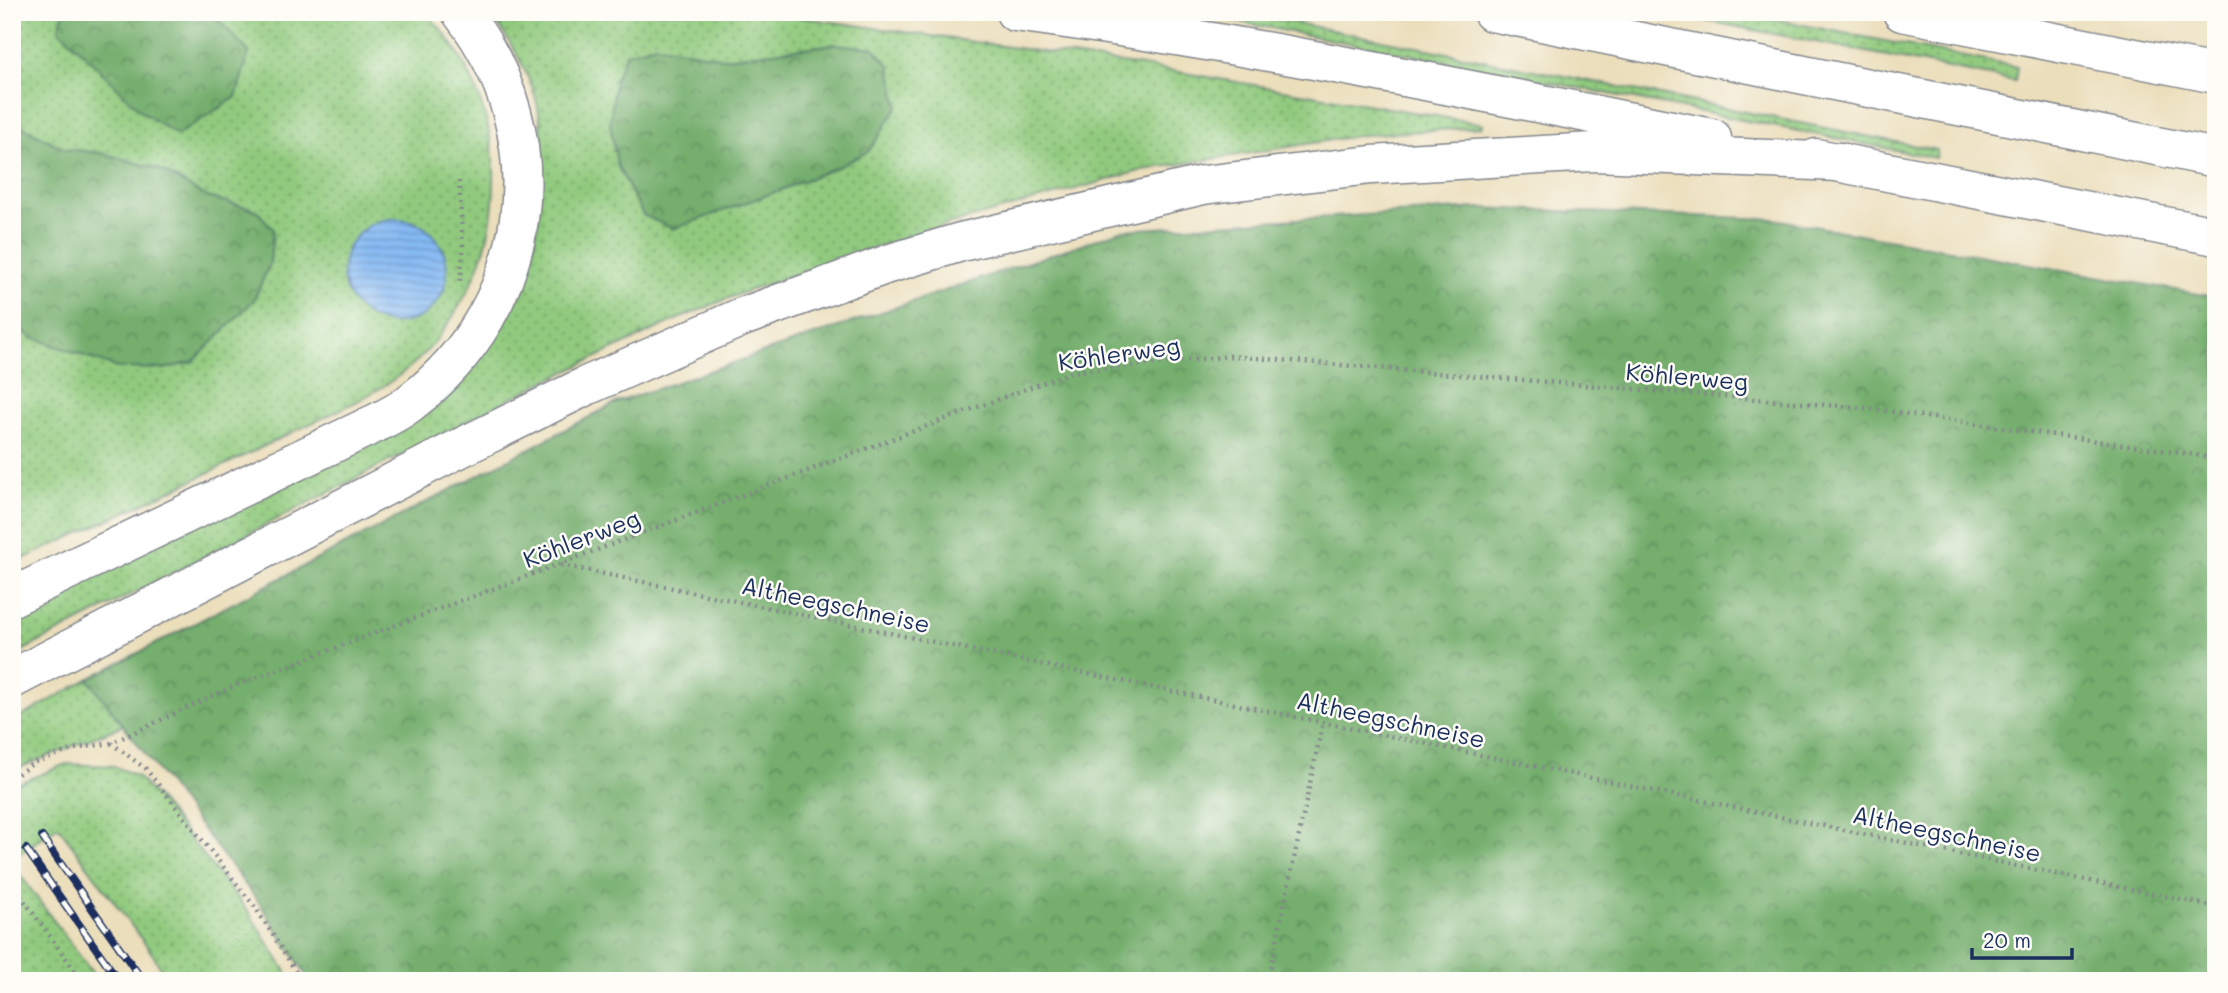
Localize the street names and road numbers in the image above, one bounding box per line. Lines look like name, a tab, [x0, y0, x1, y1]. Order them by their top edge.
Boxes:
street label: Köhlerweg	[1056, 329, 1182, 377]
street label: Köhlerweg	[1625, 355, 1749, 397]
street label: Köhlerweg	[518, 502, 644, 574]
street label: Altheegschneise	[739, 569, 933, 639]
street label: Altheegschneise	[1294, 684, 1488, 754]
street label: Altheegschneise	[1850, 798, 2044, 868]

